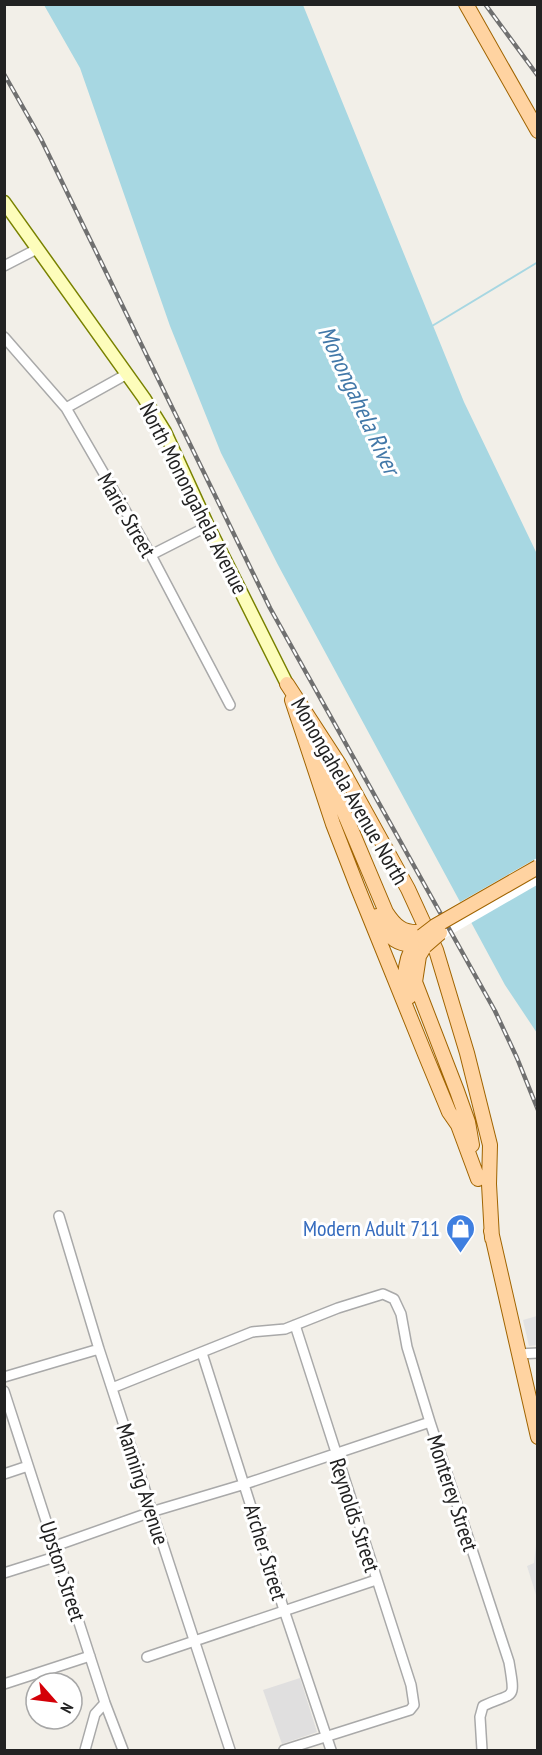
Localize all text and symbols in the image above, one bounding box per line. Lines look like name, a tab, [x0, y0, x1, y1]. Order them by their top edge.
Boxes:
water label: Monongahela River	[311, 321, 408, 482]
street label: North Monongahela Avenue	[134, 397, 254, 599]
street label: Marie Street	[92, 468, 162, 562]
street label: Monongahela Avenue North	[285, 692, 415, 890]
shop icon: Modern Adult 711	[445, 1212, 477, 1254]
place label: Modern Adult 711	[303, 1214, 440, 1242]
street label: Manning Avenue	[110, 1420, 176, 1548]
street label: Monterey Street	[421, 1431, 485, 1555]
street label: Reynolds Street	[323, 1454, 387, 1576]
street label: Archer Street	[238, 1500, 294, 1604]
street label: Upston Street	[34, 1517, 92, 1625]
north arrow	[24, 1671, 84, 1731]
text: N	[56, 1700, 78, 1717]

